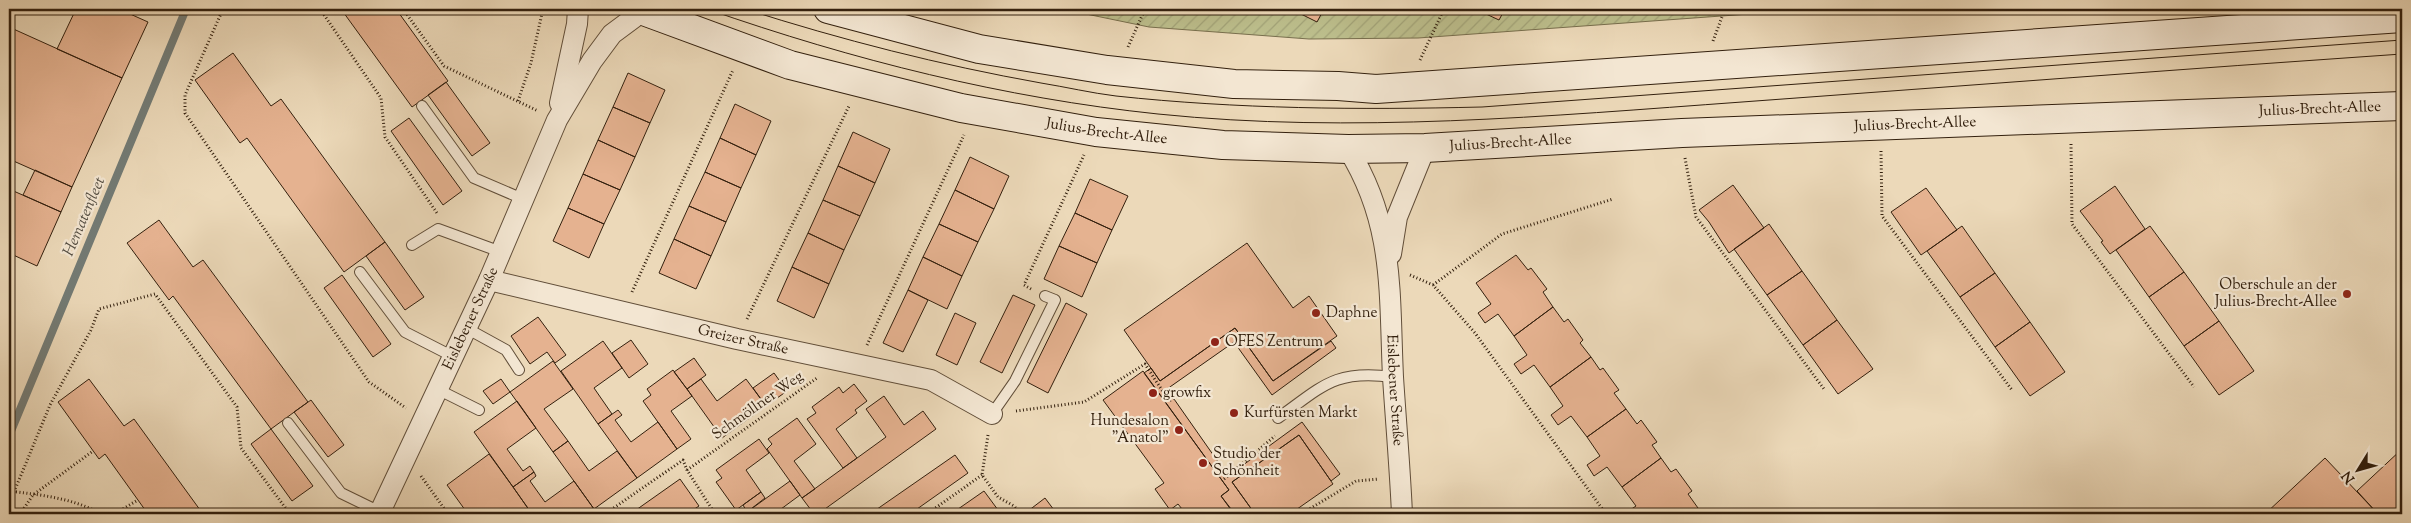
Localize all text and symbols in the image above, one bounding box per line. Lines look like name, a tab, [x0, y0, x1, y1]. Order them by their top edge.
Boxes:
street label: Julius-Brecht-Allee	[2257, 96, 2382, 122]
street label: Julius-Brecht-Allee	[1853, 111, 1977, 137]
street label: Julius-Brecht-Allee	[1043, 113, 1168, 150]
street label: Julius-Brecht-Allee	[1448, 129, 1572, 157]
water label: Hematenfleet	[58, 174, 112, 260]
street label: Eislebener Straße	[438, 264, 504, 373]
place label: Oberschule an der Julius-Brecht-Allee	[2214, 275, 2337, 313]
marker: Oberschule an der Julius-Brecht-Allee	[2341, 288, 2353, 300]
place label: Daphne	[1326, 303, 1377, 324]
marker: Daphne	[1310, 307, 1322, 319]
street label: Greizer Straße	[696, 320, 790, 360]
place label: OFES Zentrum	[1225, 332, 1324, 353]
street label: Eislebener Straße	[1381, 334, 1408, 447]
marker: OFES Zentrum	[1209, 336, 1221, 348]
street label: Schmöllner Weg	[708, 367, 808, 445]
place label: growfix	[1163, 383, 1211, 404]
marker: growfix	[1147, 387, 1159, 399]
place label: Kurfürsten Markt	[1244, 403, 1357, 424]
marker: Kurfürsten Markt	[1228, 407, 1240, 419]
place label: Hundesalon "Anatol"	[1091, 411, 1169, 449]
marker: Hundesalon "Anatol"	[1173, 424, 1185, 436]
place label: Studio der Schönheit	[1213, 444, 1281, 482]
north arrow	[2334, 446, 2384, 496]
marker: Studio der Schönheit	[1197, 457, 1209, 469]
text: N	[2338, 466, 2361, 487]

